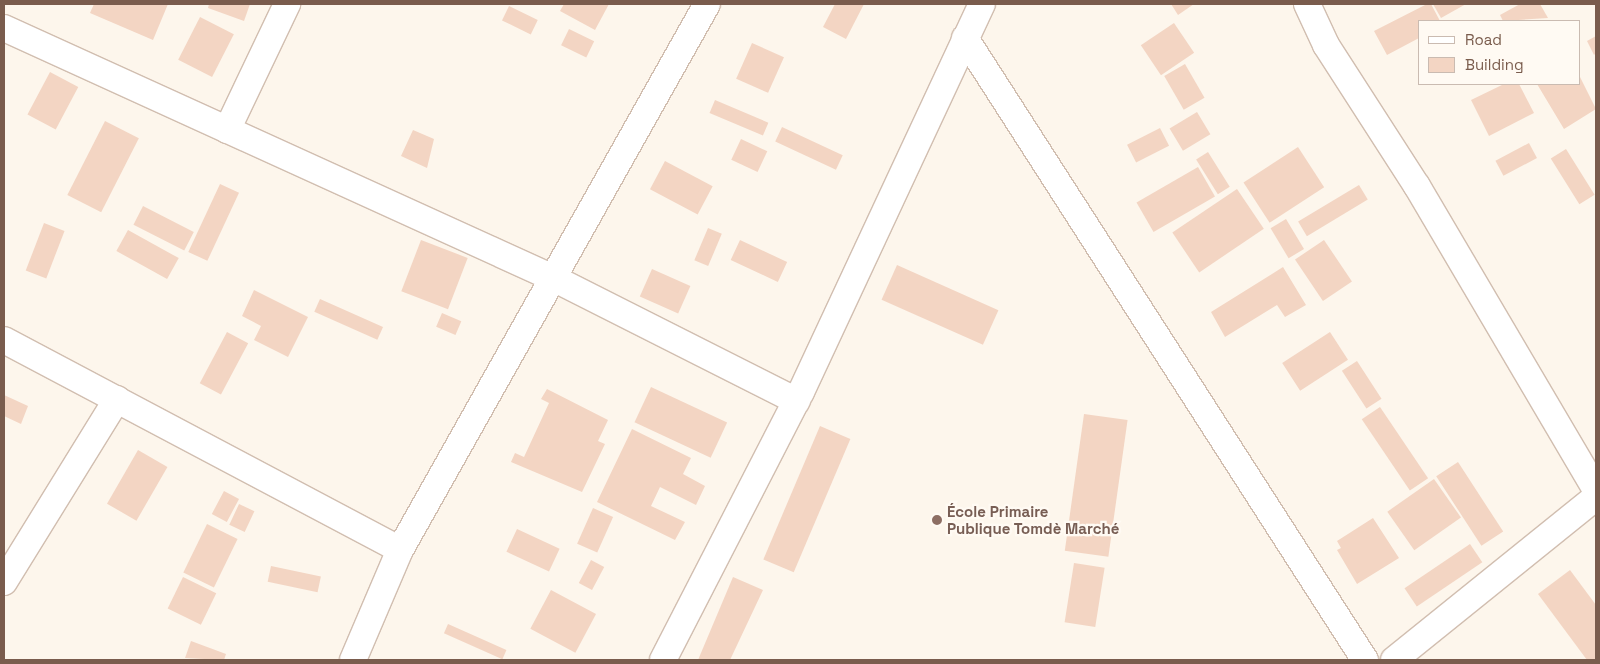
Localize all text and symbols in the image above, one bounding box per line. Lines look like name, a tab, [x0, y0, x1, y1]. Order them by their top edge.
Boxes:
legend	[1418, 20, 1580, 85]
text: Road	[1465, 30, 1502, 49]
text: Building	[1465, 55, 1524, 74]
place label: École Primaire Publique Tomdè Marché	[947, 502, 1120, 537]
marker: École Primaire Publique Tomdè Marché	[931, 514, 943, 526]

